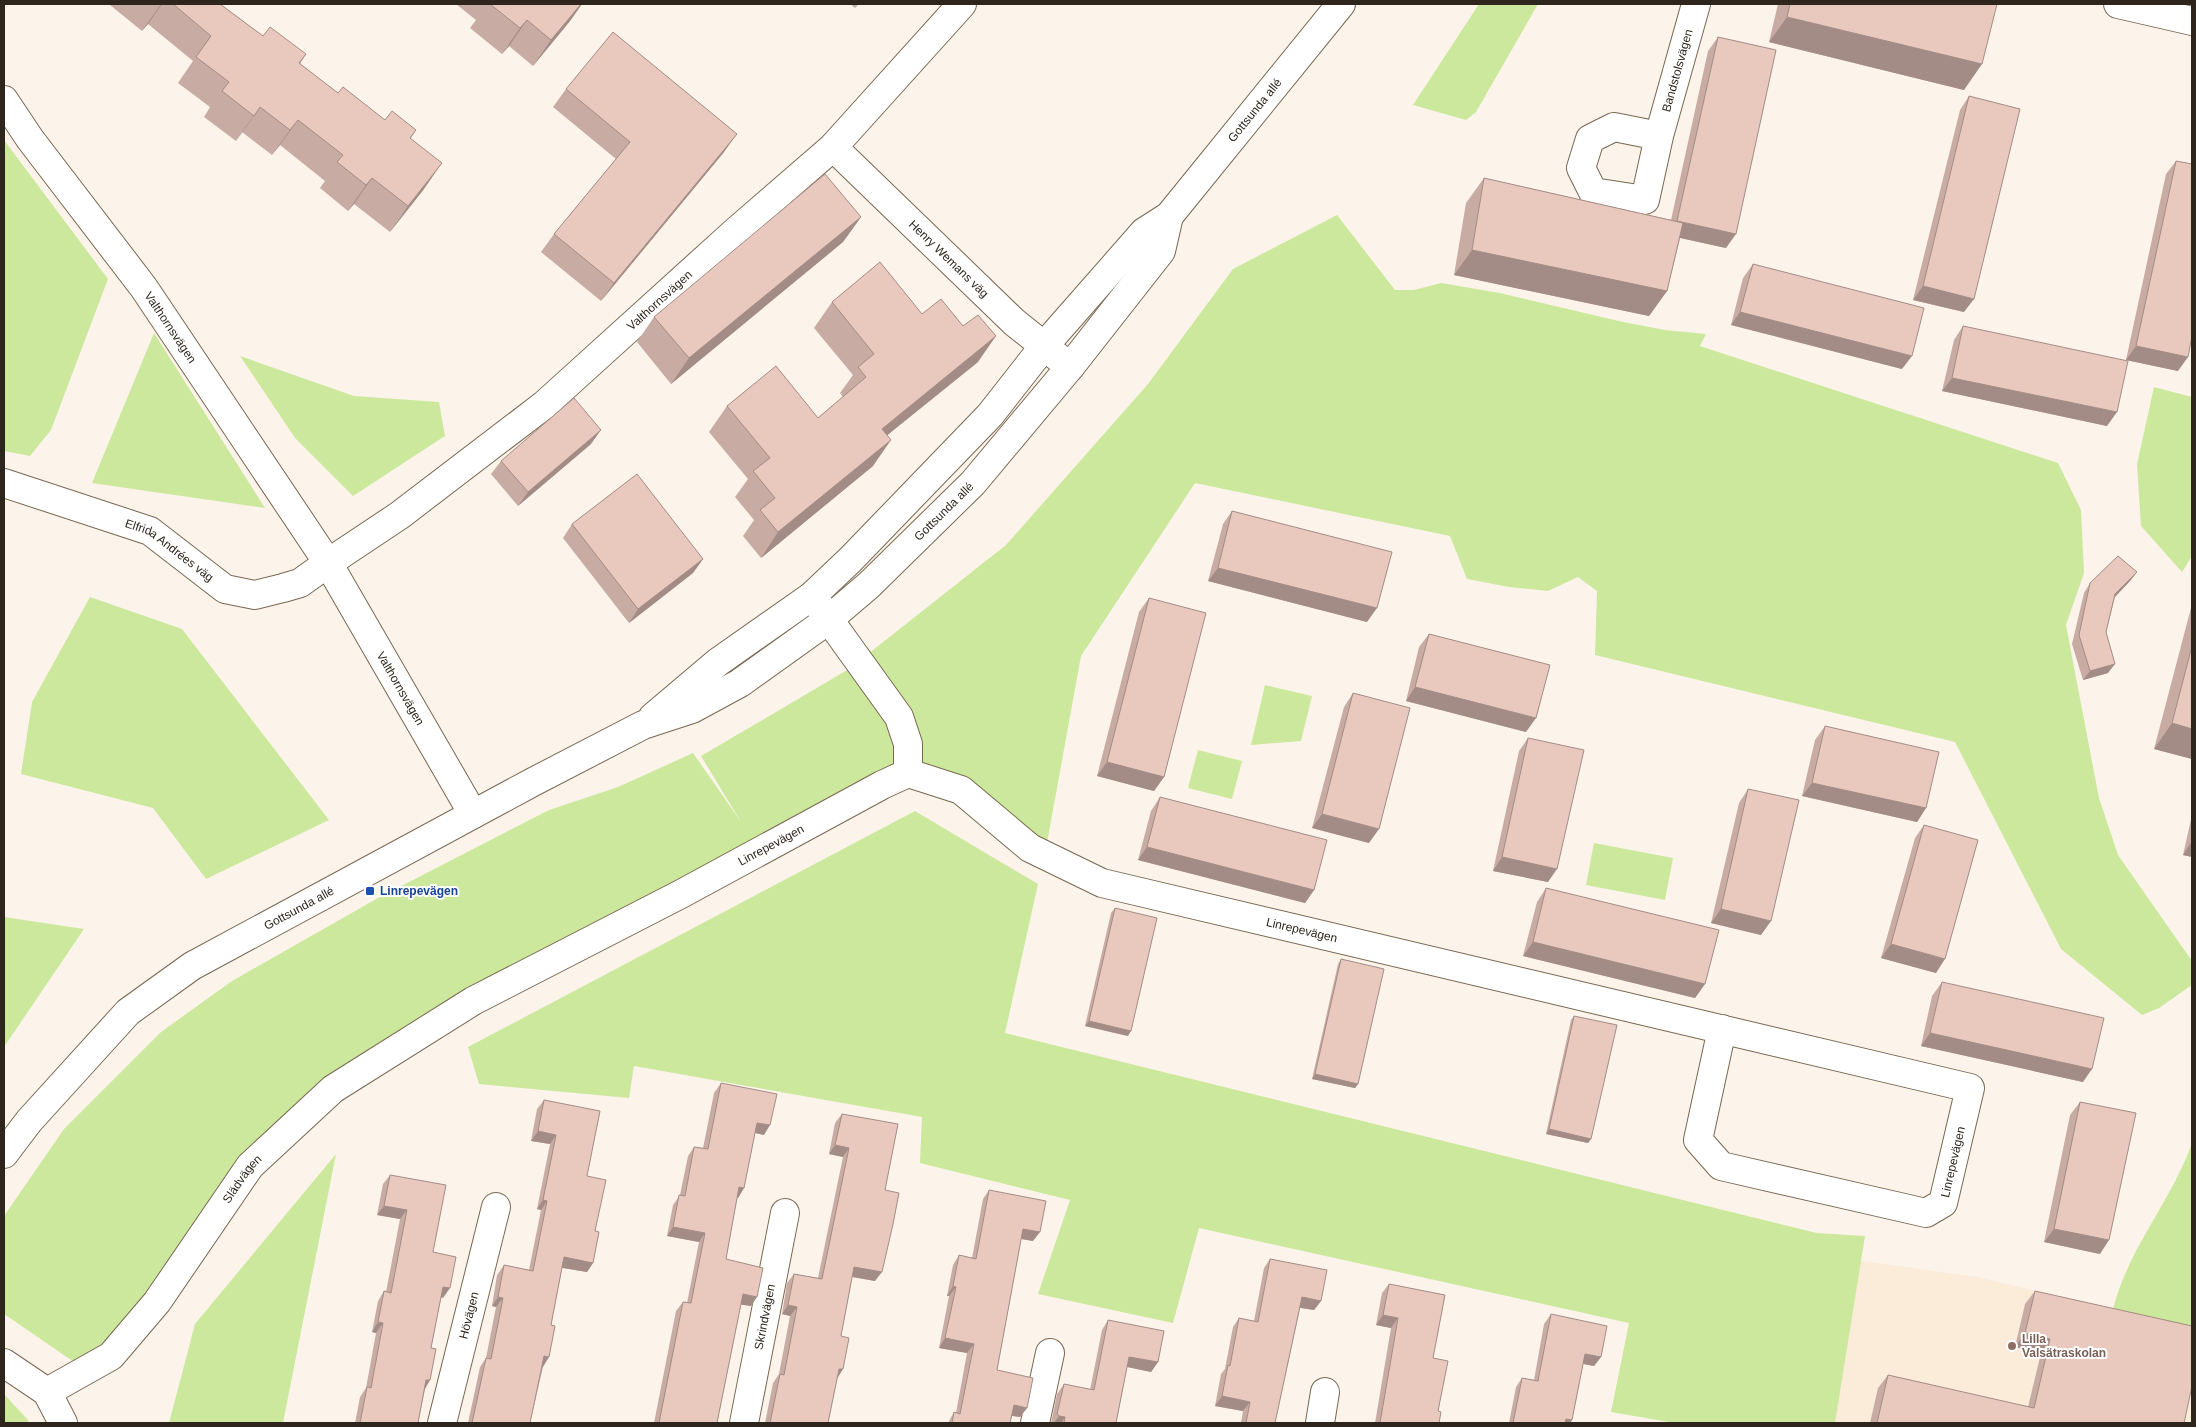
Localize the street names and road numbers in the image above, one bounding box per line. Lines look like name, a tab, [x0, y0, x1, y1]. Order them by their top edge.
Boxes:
street label: Bandstolsvägen	[1659, 28, 1696, 114]
street label: Gottsunda allé	[1225, 76, 1285, 145]
street label: Henry Wemans väg	[906, 217, 991, 301]
street label: Valthornsvägen	[624, 267, 695, 333]
street label: Valthornsvägen	[142, 289, 199, 366]
street label: Gottsunda allé	[911, 479, 977, 544]
street label: Elfrida Andrées väg	[123, 516, 216, 585]
street label: Valthornsvägen	[374, 649, 427, 728]
street label: Linrepevägen	[736, 822, 806, 869]
street label: Gottsunda allé	[262, 884, 337, 933]
street label: Linrepevägen	[1265, 915, 1339, 945]
street label: Linrepevägen	[1938, 1125, 1968, 1199]
street label: Slädvägen	[220, 1152, 264, 1206]
street label: Skrindvägen	[751, 1283, 778, 1351]
street label: Hövägen	[456, 1290, 482, 1340]

